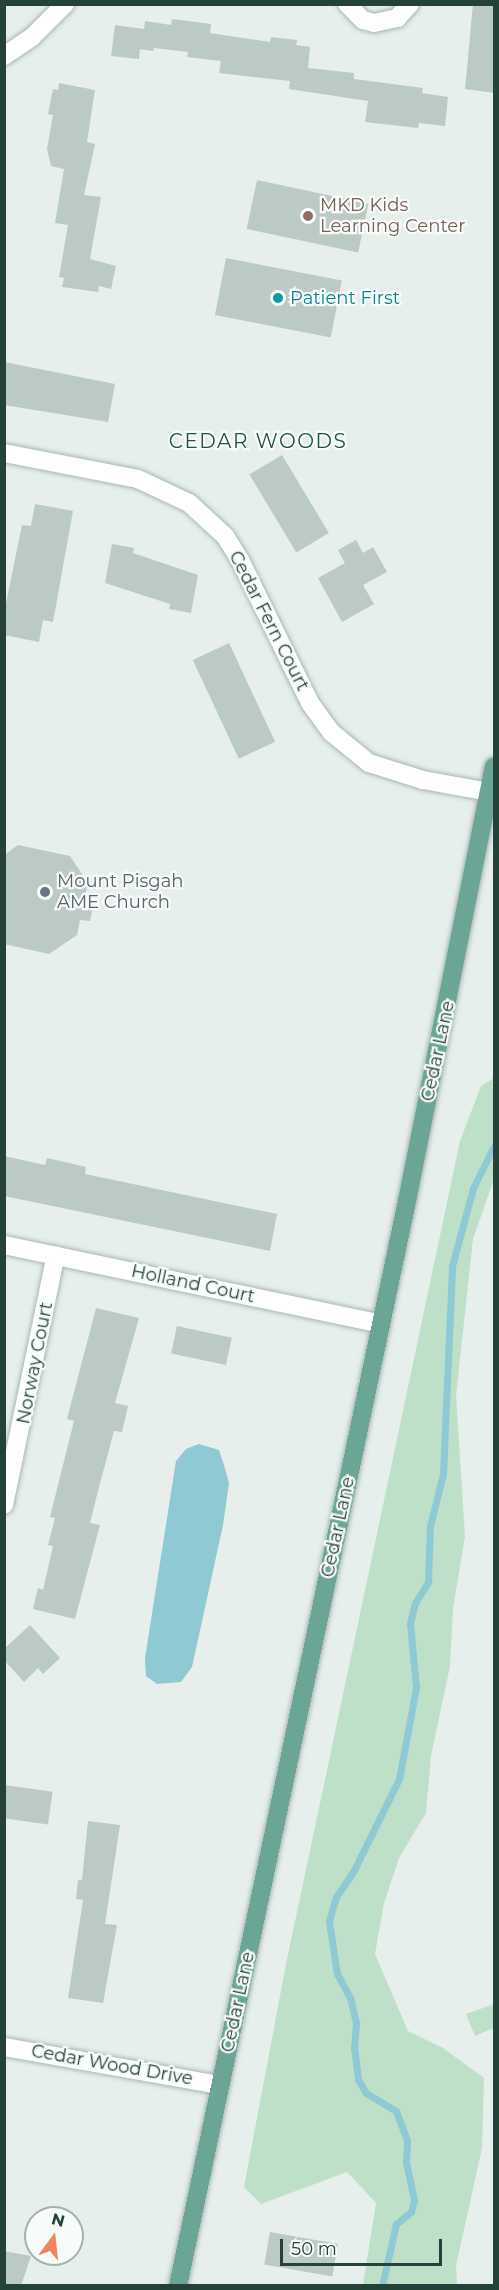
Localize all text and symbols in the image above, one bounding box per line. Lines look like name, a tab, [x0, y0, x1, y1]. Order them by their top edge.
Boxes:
place label: MKD Kids Learning Center	[320, 195, 465, 238]
marker: MKD Kids Learning Center	[301, 209, 315, 223]
place label: Patient First	[290, 287, 400, 309]
marker: Patient First	[271, 291, 285, 305]
district label: CEDAR WOODS	[169, 429, 347, 453]
street label: Cedar Fern Court	[224, 547, 314, 695]
place label: Mount Pisgah AME Church	[57, 871, 183, 914]
marker: Mount Pisgah AME Church	[38, 885, 52, 899]
street label: Cedar Lane	[417, 999, 459, 1103]
street label: Holland Court	[129, 1260, 257, 1308]
street label: Norway Court	[13, 1300, 57, 1426]
street label: Cedar Lane	[317, 1475, 359, 1579]
street label: Cedar Lane	[217, 1950, 259, 2054]
street label: Cedar Wood Drive	[30, 2040, 194, 2090]
north arrow	[24, 2206, 84, 2266]
text: N	[50, 2209, 67, 2231]
scale bar	[283, 2227, 445, 2265]
text: 50 m	[291, 2238, 337, 2260]

